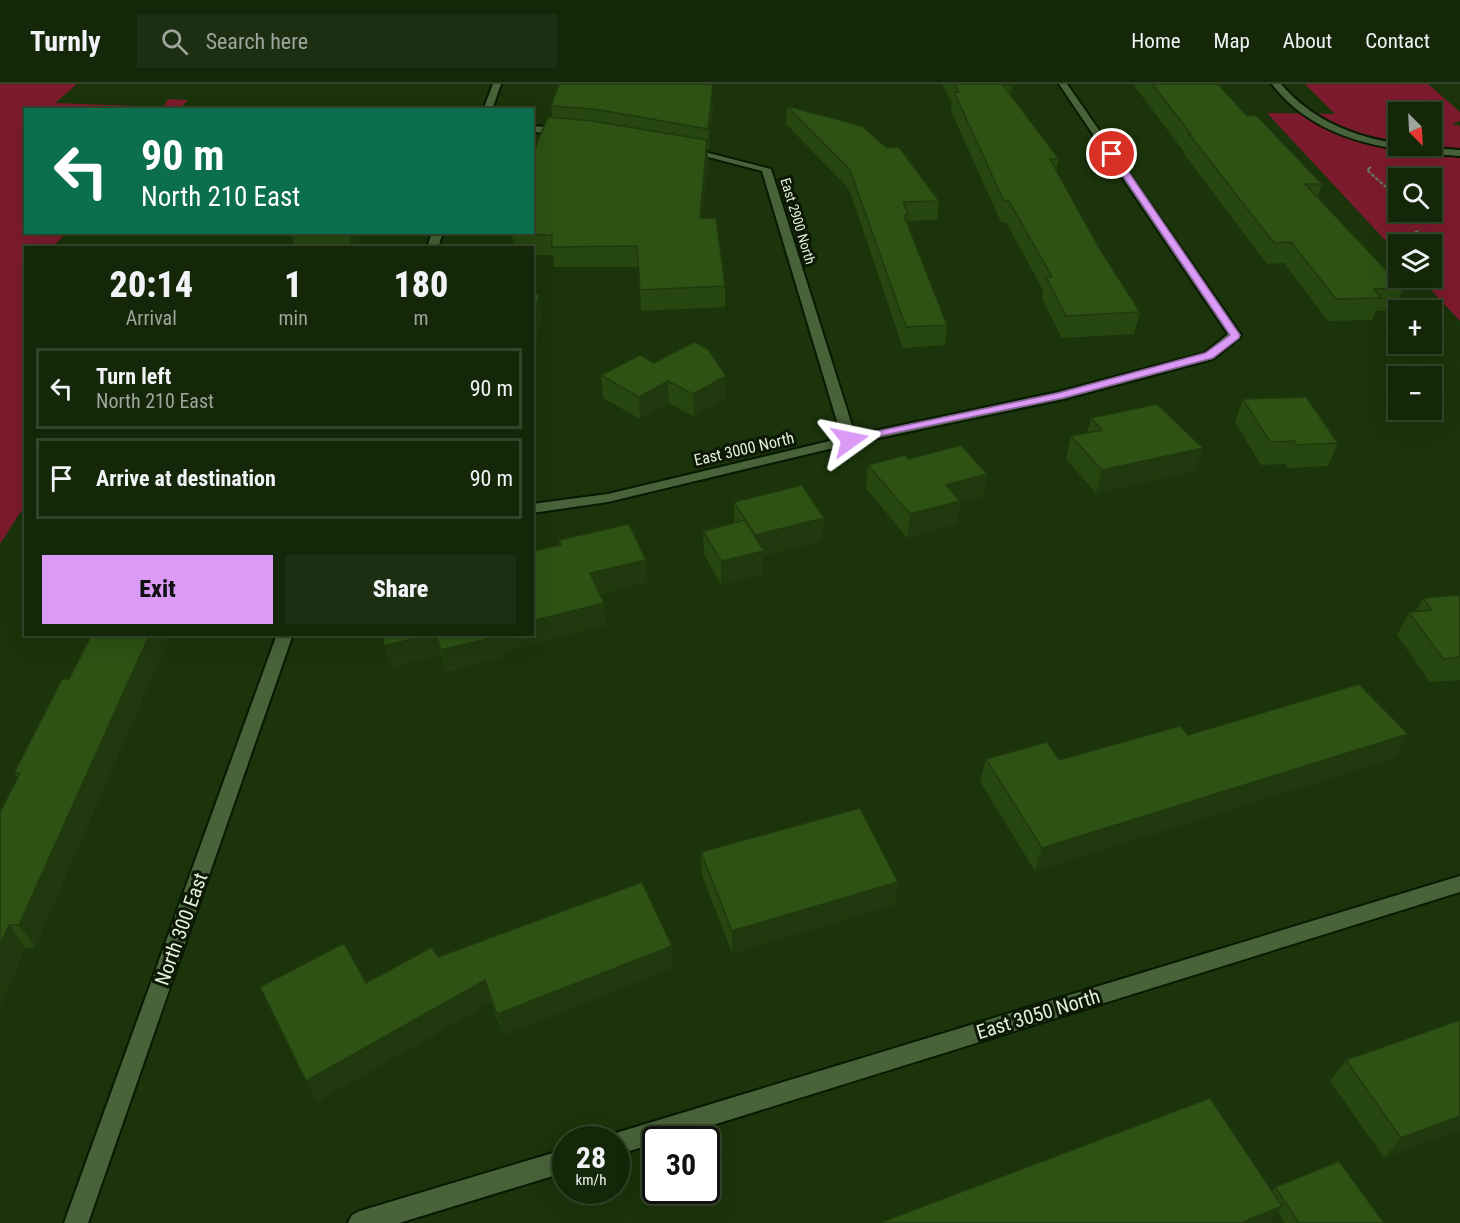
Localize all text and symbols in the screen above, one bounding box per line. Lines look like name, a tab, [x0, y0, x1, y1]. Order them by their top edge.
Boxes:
search box	[137, 14, 557, 68]
text: Turnly	[30, 25, 101, 58]
icon: search	[158, 25, 191, 58]
text: Search here	[206, 29, 308, 54]
text: Home	[1131, 29, 1181, 53]
text: Map	[1214, 29, 1250, 53]
text: About	[1283, 29, 1332, 53]
text: Contact	[1365, 29, 1430, 53]
north arrow	[1388, 102, 1442, 156]
map controls	[1388, 102, 1442, 420]
pin	[1086, 128, 1137, 179]
text: 90 m	[141, 131, 224, 180]
icon: left	[42, 132, 120, 210]
icon: arrive	[1095, 137, 1128, 170]
button: search	[1388, 168, 1442, 222]
street label: East 2900 North	[777, 176, 819, 266]
text: North 210 East	[141, 181, 300, 213]
button: layers	[1388, 234, 1442, 288]
text: 20:14	[110, 264, 193, 306]
text: 1	[284, 264, 302, 306]
text: 180	[393, 264, 448, 306]
button: +	[1388, 300, 1442, 354]
text: Arrival	[126, 306, 177, 330]
text: min	[279, 306, 308, 330]
text: m	[413, 306, 428, 330]
text: Turn left	[96, 364, 171, 389]
button: −	[1388, 366, 1442, 420]
icon: left	[45, 372, 78, 405]
text: 90 m	[470, 376, 513, 401]
text: North 210 East	[96, 389, 214, 413]
position arrow	[818, 408, 882, 472]
street label: East 3000 North	[692, 428, 796, 470]
icon: arrive	[45, 462, 78, 495]
text: Arrive at destination	[96, 466, 276, 491]
text: 90 m	[470, 466, 513, 491]
button: Exit	[42, 555, 273, 624]
button: Share	[285, 555, 516, 624]
street label: North 300 East	[150, 869, 212, 989]
street label: East 3050 North	[973, 984, 1103, 1044]
speed limit sign: 30	[642, 1126, 720, 1204]
text: 28	[576, 1140, 606, 1175]
text: km/h	[576, 1171, 606, 1189]

